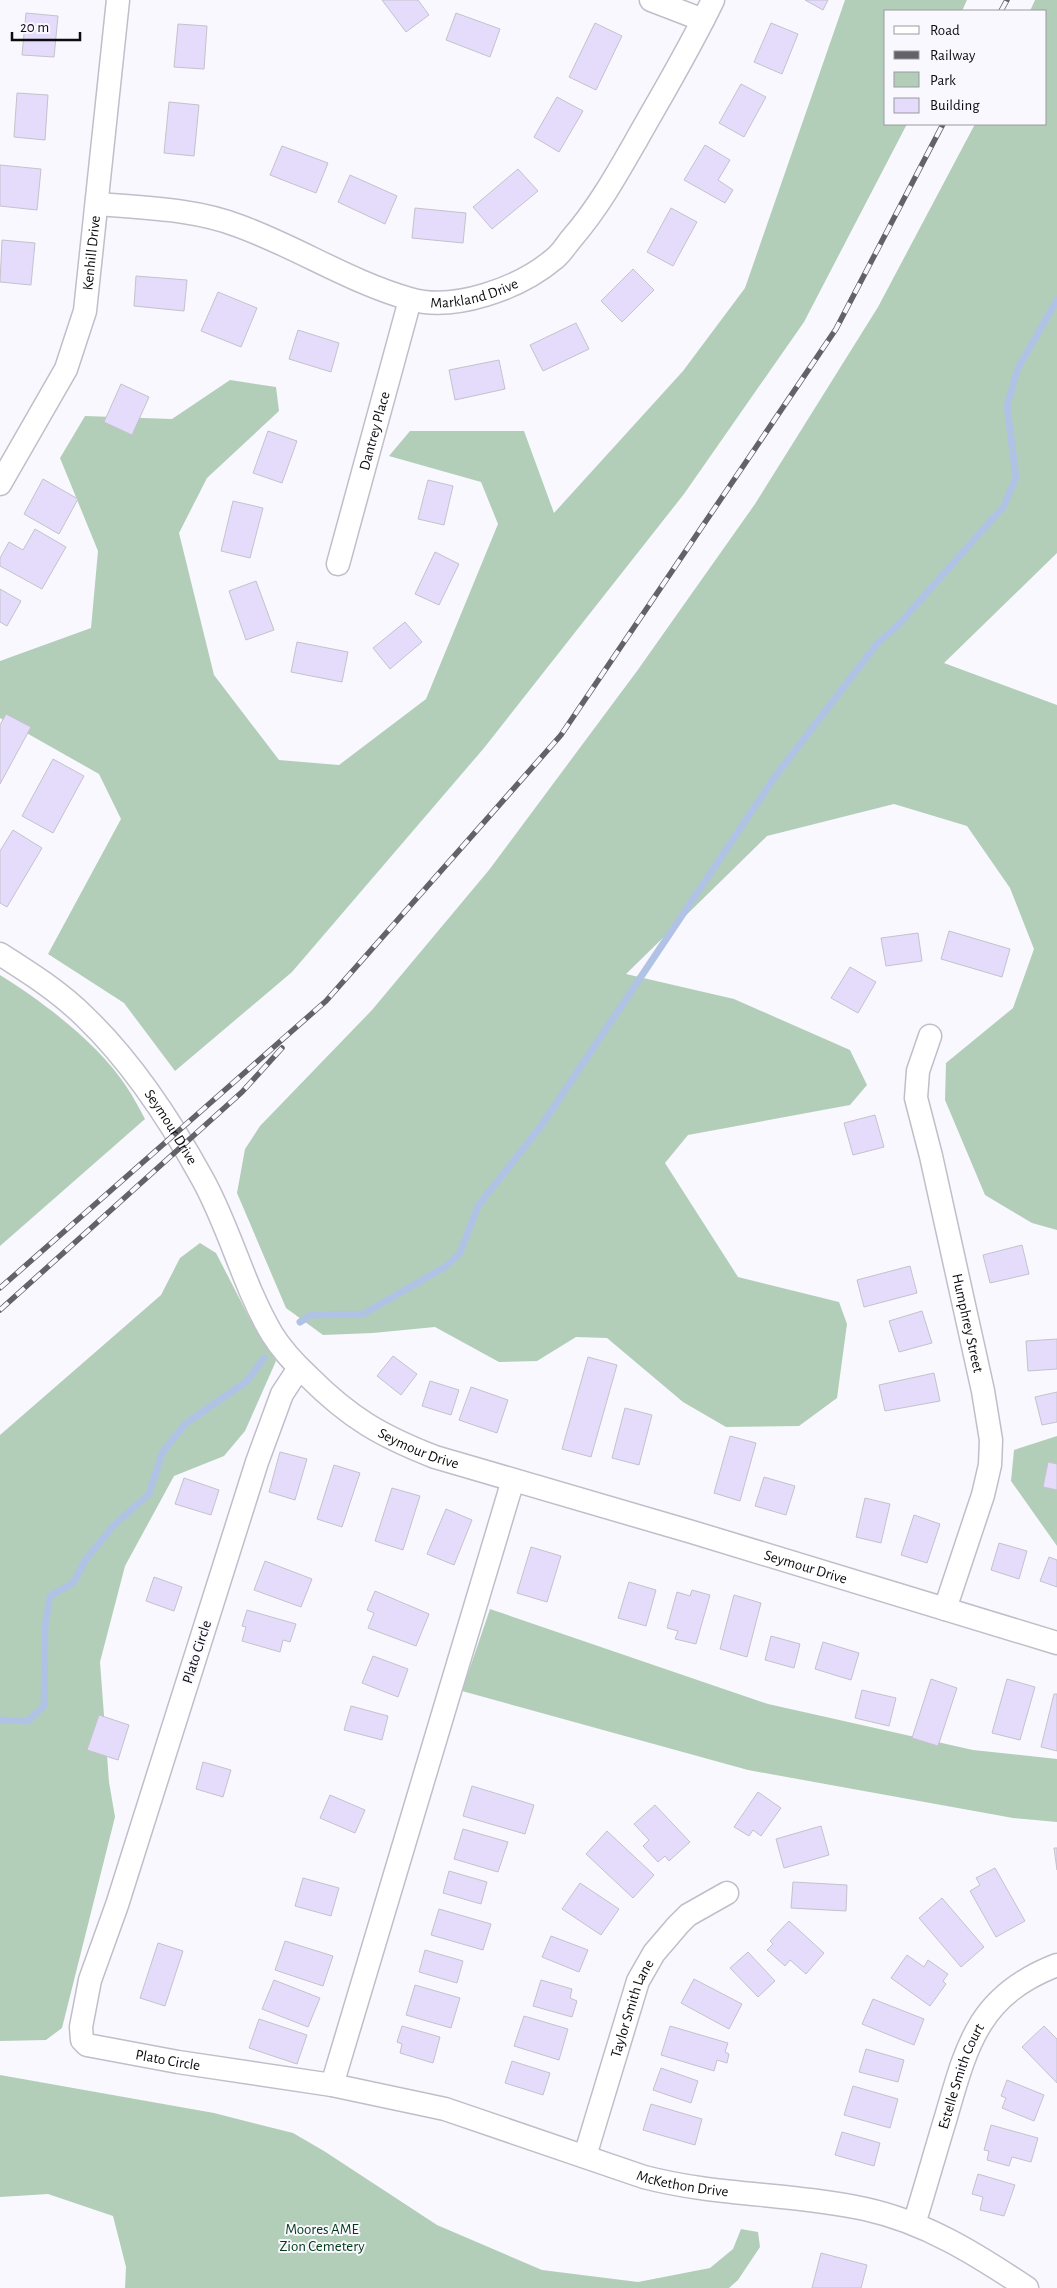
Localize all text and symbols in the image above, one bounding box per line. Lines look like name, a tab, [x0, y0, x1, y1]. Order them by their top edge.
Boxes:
scale bar	[12, 10, 80, 42]
legend	[884, 10, 1047, 125]
text: 20 m	[20, 20, 49, 35]
text: Road	[930, 23, 960, 38]
text: Railway	[930, 48, 976, 63]
text: Park	[930, 73, 956, 88]
text: Building	[930, 98, 980, 113]
street label: Kenhill Drive	[80, 215, 103, 291]
street label: Markland Drive	[430, 276, 521, 310]
street label: Dantrey Place	[356, 390, 392, 472]
street label: Seymour Drive	[142, 1087, 200, 1167]
street label: Humphrey Street	[950, 1272, 986, 1374]
street label: Seymour Drive	[376, 1425, 461, 1471]
street label: Seymour Drive	[763, 1547, 849, 1586]
street label: Plato Circle	[180, 1618, 214, 1685]
street label: Taylor Smith Lane	[608, 1957, 656, 2059]
street label: Estelle Smith Court	[935, 2021, 987, 2131]
street label: Plato Circle	[134, 2047, 201, 2073]
street label: McKethon Drive	[635, 2168, 729, 2199]
park label: Moores AME Zion Cemetery	[279, 2222, 365, 2254]

